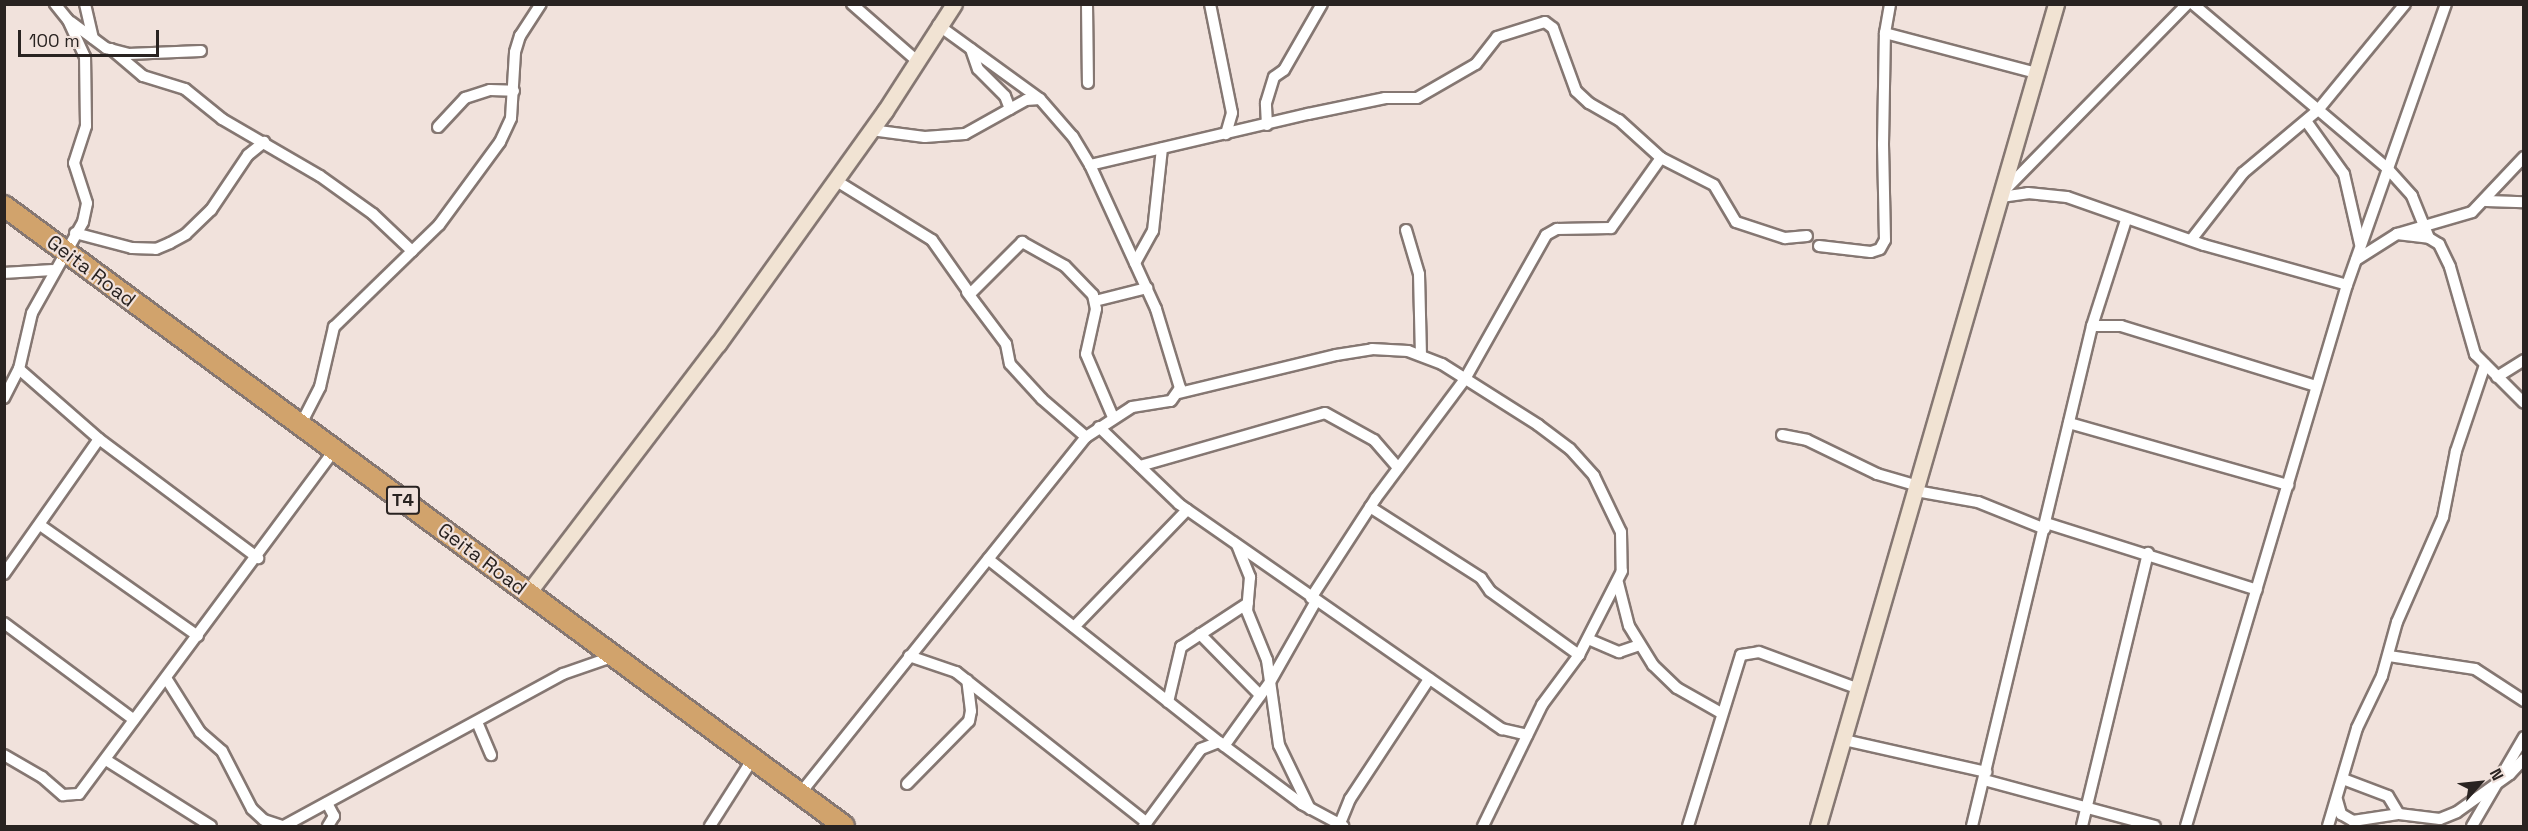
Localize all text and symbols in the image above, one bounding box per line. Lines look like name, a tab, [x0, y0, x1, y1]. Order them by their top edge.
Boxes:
scale bar	[21, 18, 162, 56]
text: 100 m	[29, 29, 80, 52]
street label: Geita Road	[42, 230, 140, 312]
road number: T4	[385, 485, 421, 515]
street label: Geita Road	[433, 518, 531, 600]
north arrow	[2450, 753, 2510, 813]
text: N	[2485, 765, 2508, 784]

